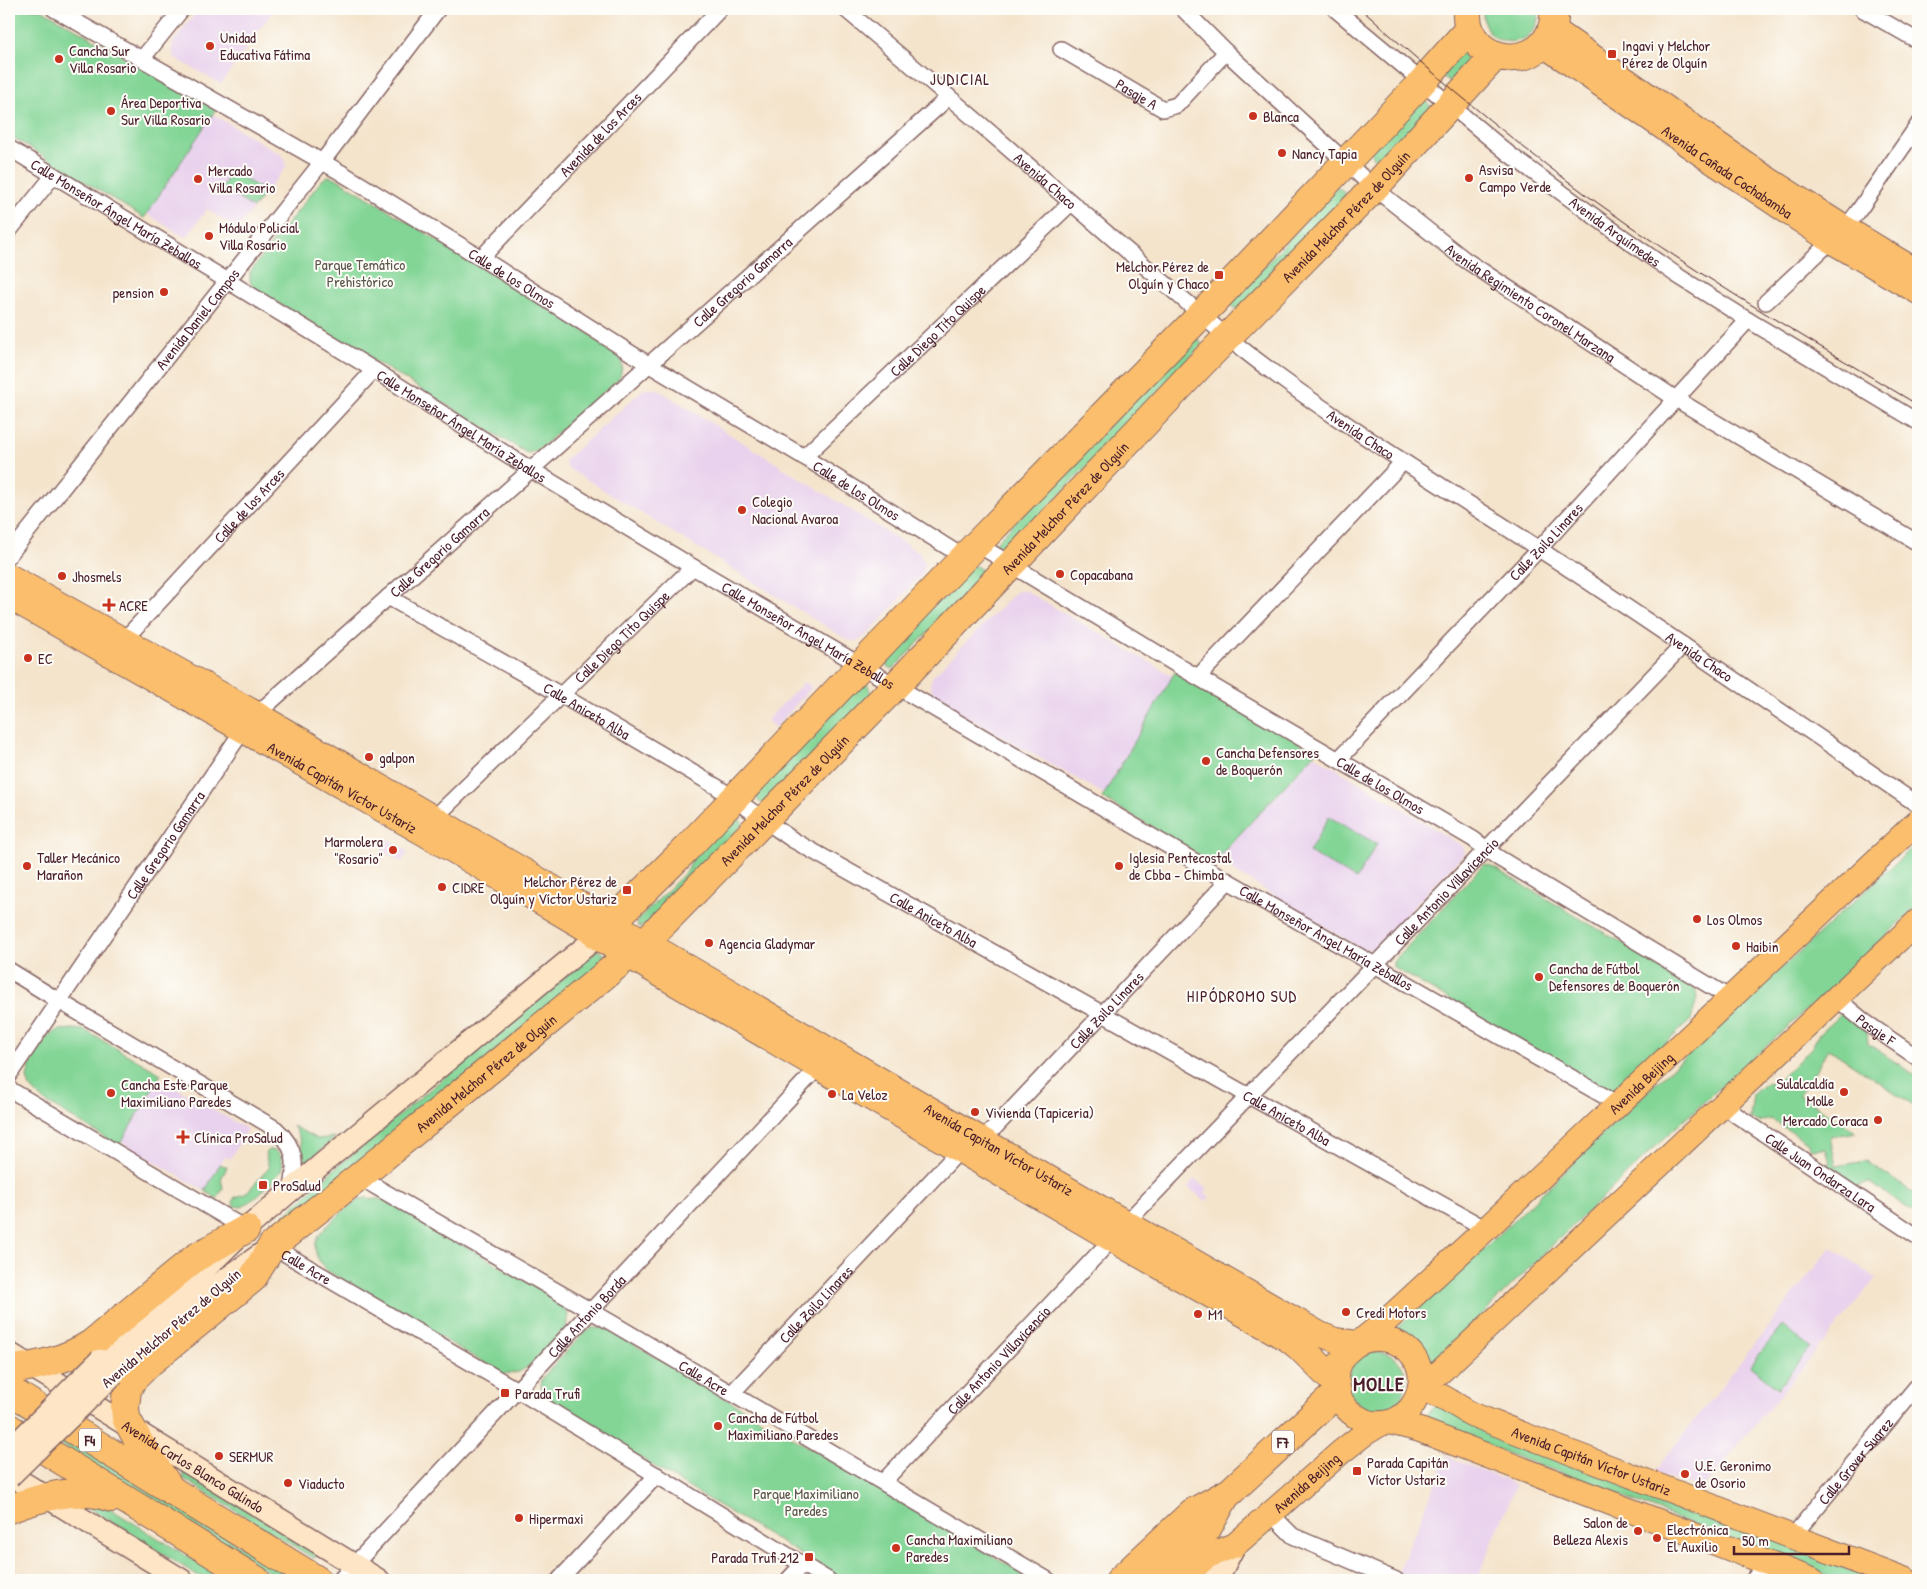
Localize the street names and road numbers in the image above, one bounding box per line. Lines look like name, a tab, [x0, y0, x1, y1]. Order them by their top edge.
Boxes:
street label: Pasaje A	[1112, 73, 1162, 114]
street label: Avenida de los Arces	[554, 87, 646, 181]
street label: Avenida Cañada Cochabamba	[1658, 120, 1797, 223]
street label: Avenida Melchor Pérez de Olguín	[1277, 145, 1415, 287]
street label: Avenida Chaco	[1010, 147, 1082, 214]
street label: Calle Monseñor Ángel María Zeballos	[27, 153, 207, 274]
street label: Avenida Arquímedes	[1565, 191, 1665, 271]
street label: Calle Gregorio Gamarra	[688, 231, 797, 332]
street label: Avenida Regimiento Coronel Marzana	[1441, 238, 1620, 367]
street label: Calle de los Olmos	[465, 242, 560, 313]
street label: Avenida Daniel Campos	[150, 264, 244, 374]
street label: Calle Diego Tito Quispe	[885, 279, 990, 381]
street label: Calle Monseñor Ángel María Zeballos	[373, 364, 551, 487]
street label: Avenida Chaco	[1323, 404, 1399, 464]
street label: Avenida Melchor Pérez de Olguín	[996, 436, 1133, 579]
street label: Calle de los Olmos	[809, 455, 904, 525]
street label: Calle de los Arces	[209, 463, 289, 547]
street label: Calle Zoilo Linares	[1504, 498, 1587, 585]
street label: Calle Gregorio Gamarra	[385, 502, 494, 602]
street label: Calle Monseñor Ángel María Zeballos	[718, 576, 899, 694]
street label: Calle Diego Tito Quispe	[569, 585, 674, 688]
street label: Avenida Chaco	[1662, 626, 1737, 686]
street label: Calle Aniceto Alba	[540, 677, 634, 744]
street label: Avenida Melchor Pérez de Olguín	[715, 729, 853, 870]
street label: Avenida Capitán Víctor Ustariz	[264, 736, 422, 838]
street label: Calle de los Olmos	[1333, 751, 1429, 819]
street label: Calle Gregorio Gamarra	[121, 786, 209, 903]
street label: Calle Antonio Villavicencio	[1389, 832, 1503, 950]
street label: Calle Monseñor Ángel María Zeballos	[1236, 879, 1418, 995]
street label: Calle Aniceto Alba	[886, 886, 981, 952]
street label: Calle Zoilo Linares	[1064, 966, 1148, 1053]
street label: Avenida Melchor Pérez de Olguín	[411, 1009, 561, 1137]
street label: Pasaje F	[1852, 1009, 1900, 1051]
street label: Avenida Beijing	[1604, 1047, 1678, 1118]
street label: Calle Aniceto Alba	[1239, 1084, 1335, 1150]
street label: Avenida Capitan Víctor Ustariz	[921, 1098, 1078, 1201]
street label: Calle Juan Ondarza Lara	[1761, 1127, 1880, 1217]
street label: Calle Acre	[277, 1243, 336, 1289]
street label: Calle Zoilo Linares	[774, 1260, 857, 1348]
street label: Avenida Melchor Pérez de Olguín	[97, 1263, 245, 1393]
street label: Calle Antonio Borda	[542, 1270, 630, 1362]
street label: Calle Antonio Villavicencio	[942, 1301, 1055, 1419]
street label: Calle Acre	[675, 1354, 733, 1400]
street label: Calle Grover Suarez	[1813, 1412, 1898, 1509]
street label: Avenida Carlos Blanco Galindo	[118, 1414, 268, 1517]
street label: Avenida Capitán Víctor Ustariz	[1509, 1421, 1675, 1500]
road number: F4	[79, 1428, 101, 1452]
road number: F7	[1272, 1430, 1294, 1454]
street label: Avenida Beijing	[1269, 1447, 1344, 1517]

